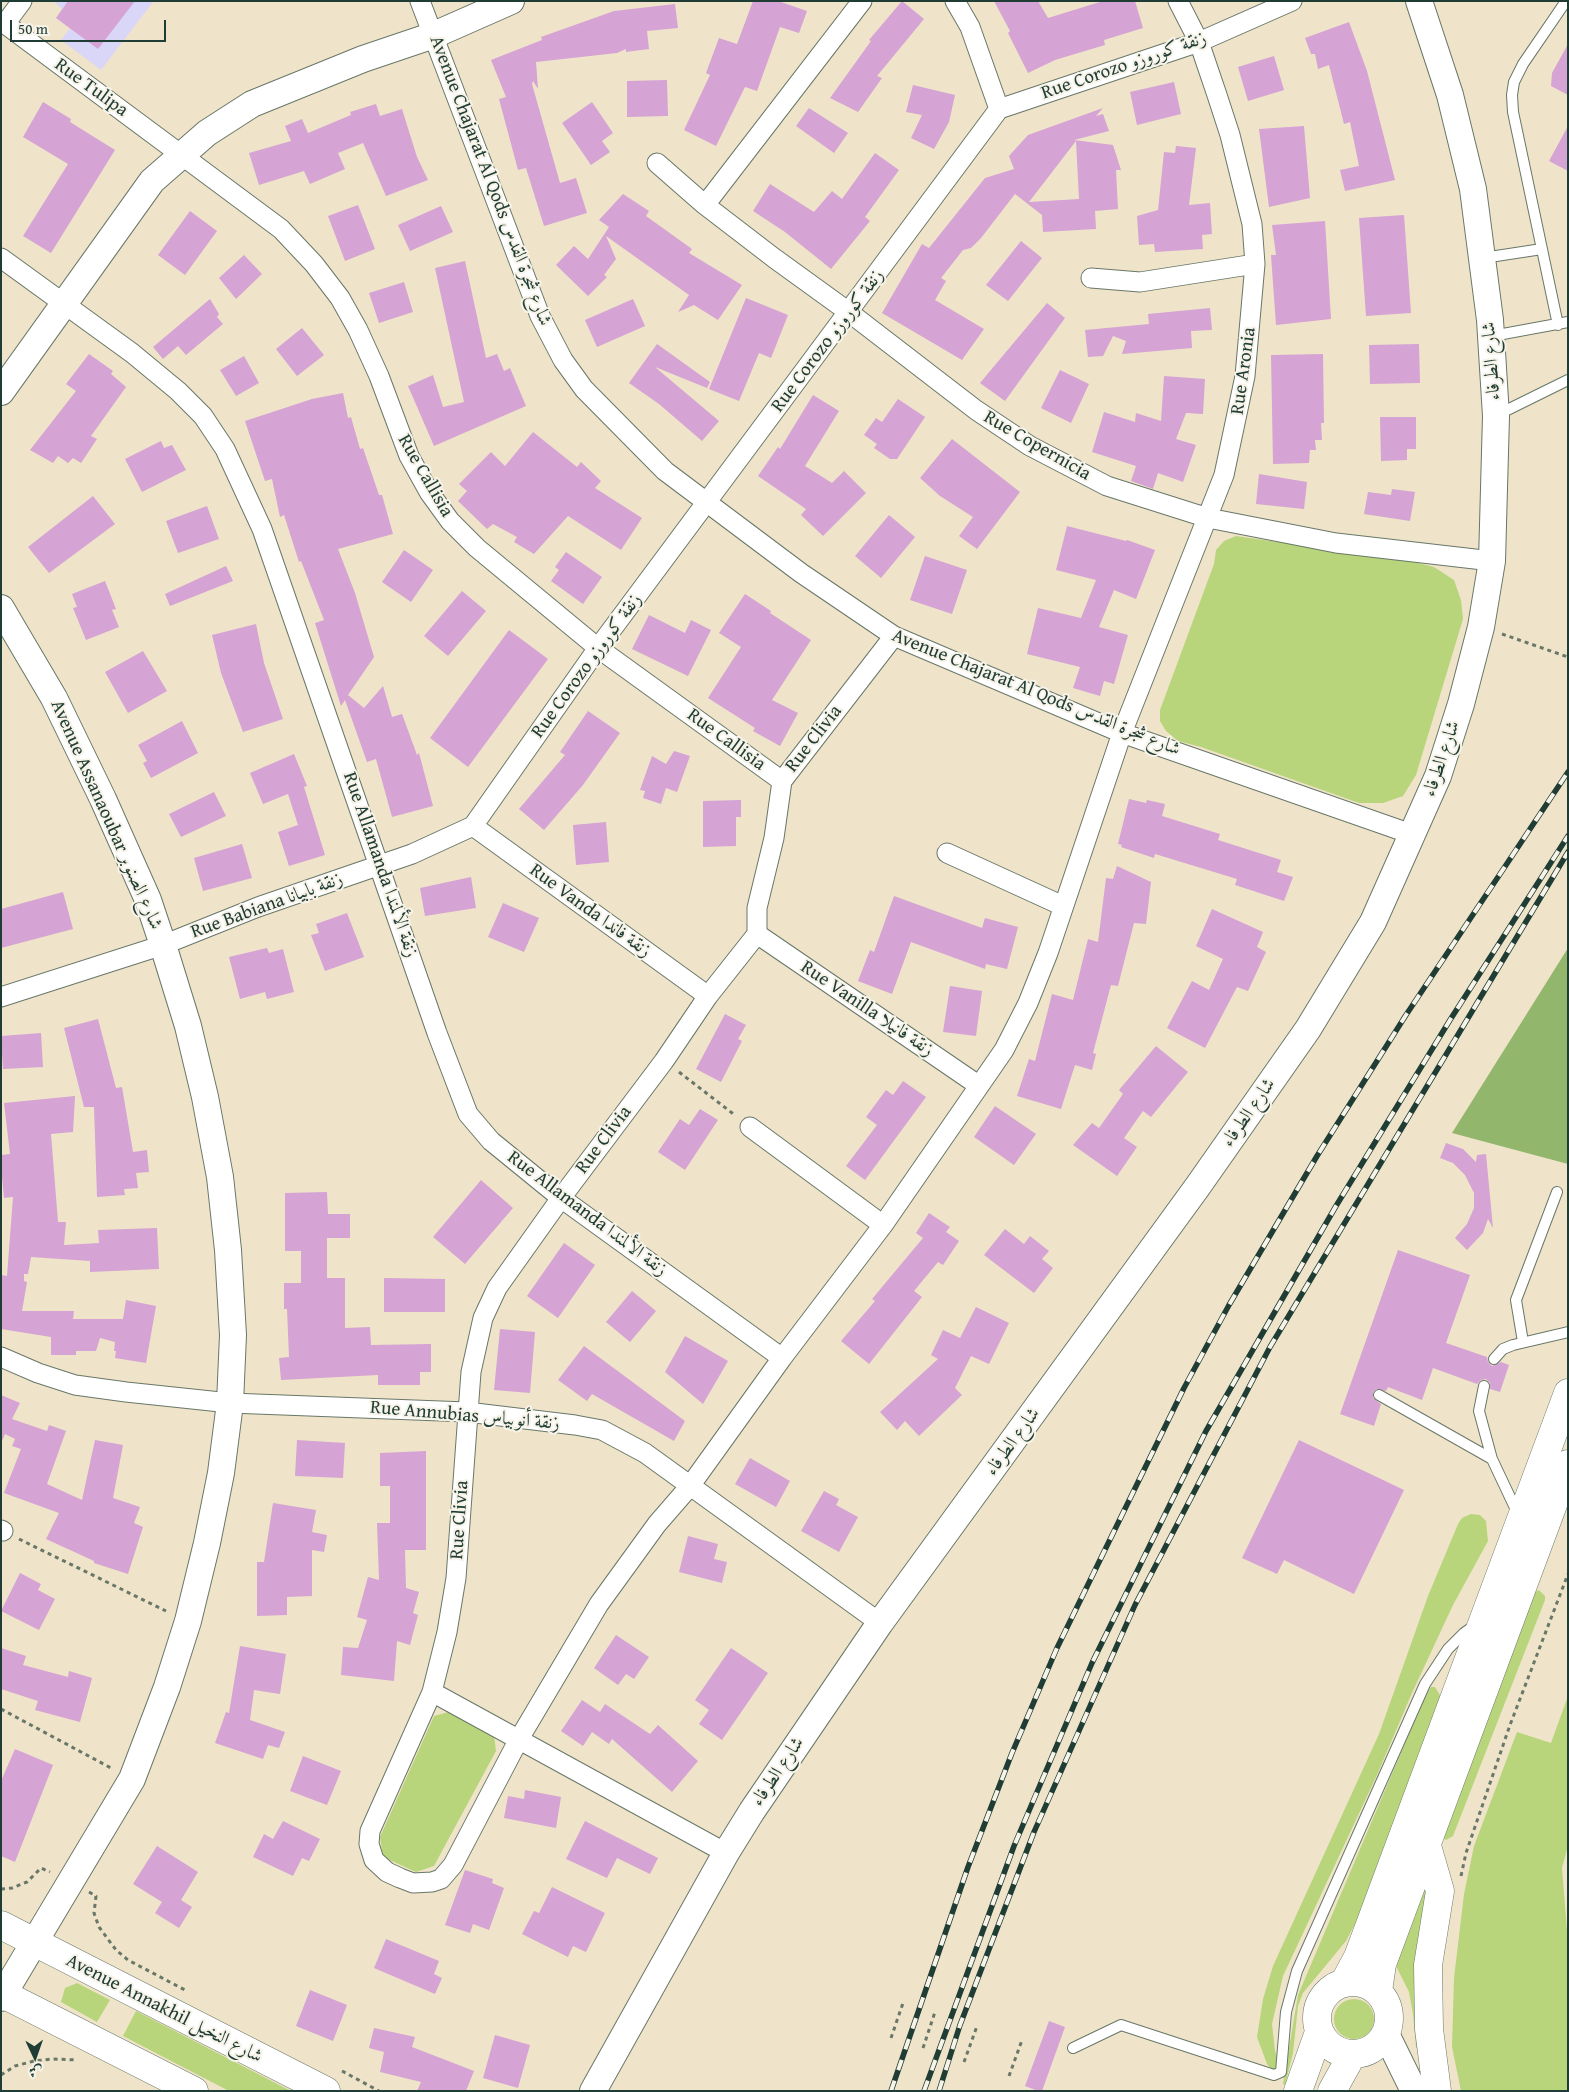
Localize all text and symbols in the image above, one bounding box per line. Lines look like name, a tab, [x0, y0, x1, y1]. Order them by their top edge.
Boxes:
scale bar	[12, 10, 169, 42]
text: 50 m	[18, 18, 48, 39]
street label: Rue Corozo زنقة كوروزو	[1039, 27, 1209, 105]
street label: Avenue Chajarat Al Qods شارع شجرة القدس	[424, 33, 556, 329]
street label: Rue Tulipa	[50, 54, 132, 122]
street label: Rue Corozo زنقة كوروزو	[767, 265, 889, 417]
street label: شارع الطرفاء	[1478, 321, 1506, 401]
street label: Rue Aronia	[1227, 326, 1261, 416]
street label: Rue Copernicia	[979, 406, 1095, 486]
street label: Rue Callisia	[392, 431, 458, 521]
street label: Rue Corozo زنقة كوروزو	[527, 589, 647, 743]
street label: Avenue Chajarat Al Qods شارع شجرة القدس	[889, 625, 1183, 761]
street label: Avenue Assanaoubar شارع الصنوبر	[45, 697, 167, 933]
street label: Rue Clivia	[781, 701, 847, 777]
street label: Rue Callisia	[682, 704, 770, 776]
street label: شارع الطرفاء	[1418, 718, 1466, 800]
street label: Rue Allamanda زنقة الألمندا	[338, 769, 422, 961]
street label: Rue Vanda زنقة فاندا	[525, 859, 655, 963]
street label: Rue Babiana زنقة بابيانا	[188, 868, 346, 944]
street label: Rue Vanilla زنقة فانيلا	[796, 956, 938, 1062]
street label: شارع الطرفاء	[1217, 1074, 1281, 1152]
street label: Rue Clivia	[571, 1102, 637, 1178]
street label: Rue Allamanda زنقة الألمندا	[502, 1146, 672, 1282]
street label: Rue Annubias زنقة أنوبياس	[369, 1396, 561, 1436]
street label: شارع الطرفاء	[981, 1403, 1045, 1481]
street label: Rue Clivia	[446, 1480, 474, 1560]
street label: شارع الطرفاء	[747, 1733, 809, 1811]
street label: Avenue Annakhil شارع النخيل	[62, 1950, 266, 2068]
north arrow	[10, 2032, 60, 2082]
text: ش	[28, 2062, 43, 2082]

